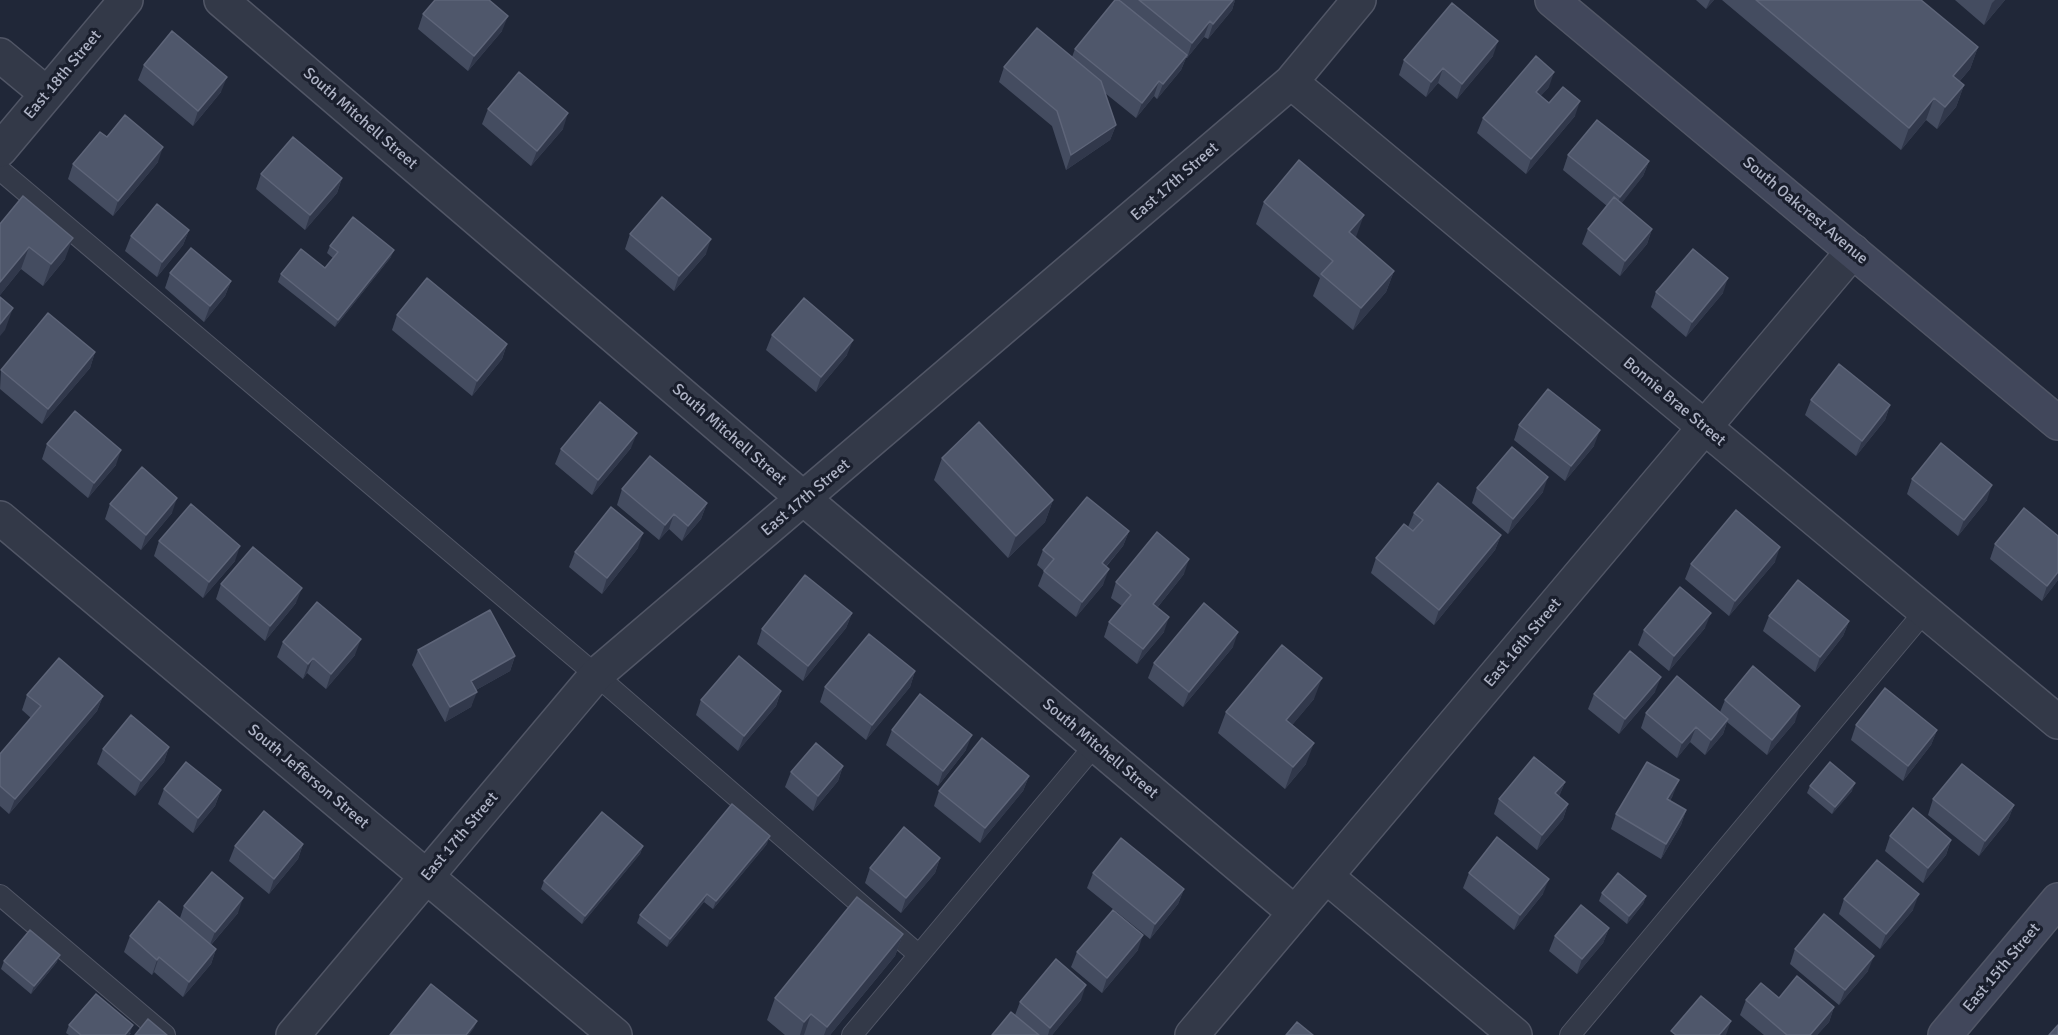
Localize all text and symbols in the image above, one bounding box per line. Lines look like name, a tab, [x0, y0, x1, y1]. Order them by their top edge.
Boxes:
street label: East 18th Street	[20, 27, 106, 123]
street label: South Mitchell Street	[299, 64, 421, 174]
street label: East 17th Street	[1127, 139, 1223, 225]
street label: South Oakcrest Avenue	[1739, 153, 1871, 269]
street label: Bonnie Brae Street	[1619, 354, 1729, 450]
street label: South Mitchell Street	[668, 380, 790, 490]
street label: East 17th Street	[758, 455, 854, 541]
street label: East 16th Street	[1480, 595, 1566, 691]
street label: South Mitchell Street	[1038, 695, 1162, 803]
street label: South Jefferson Street	[244, 721, 372, 833]
street label: East 17th Street	[417, 789, 503, 885]
street label: East 15th Street	[1959, 920, 2045, 1016]

